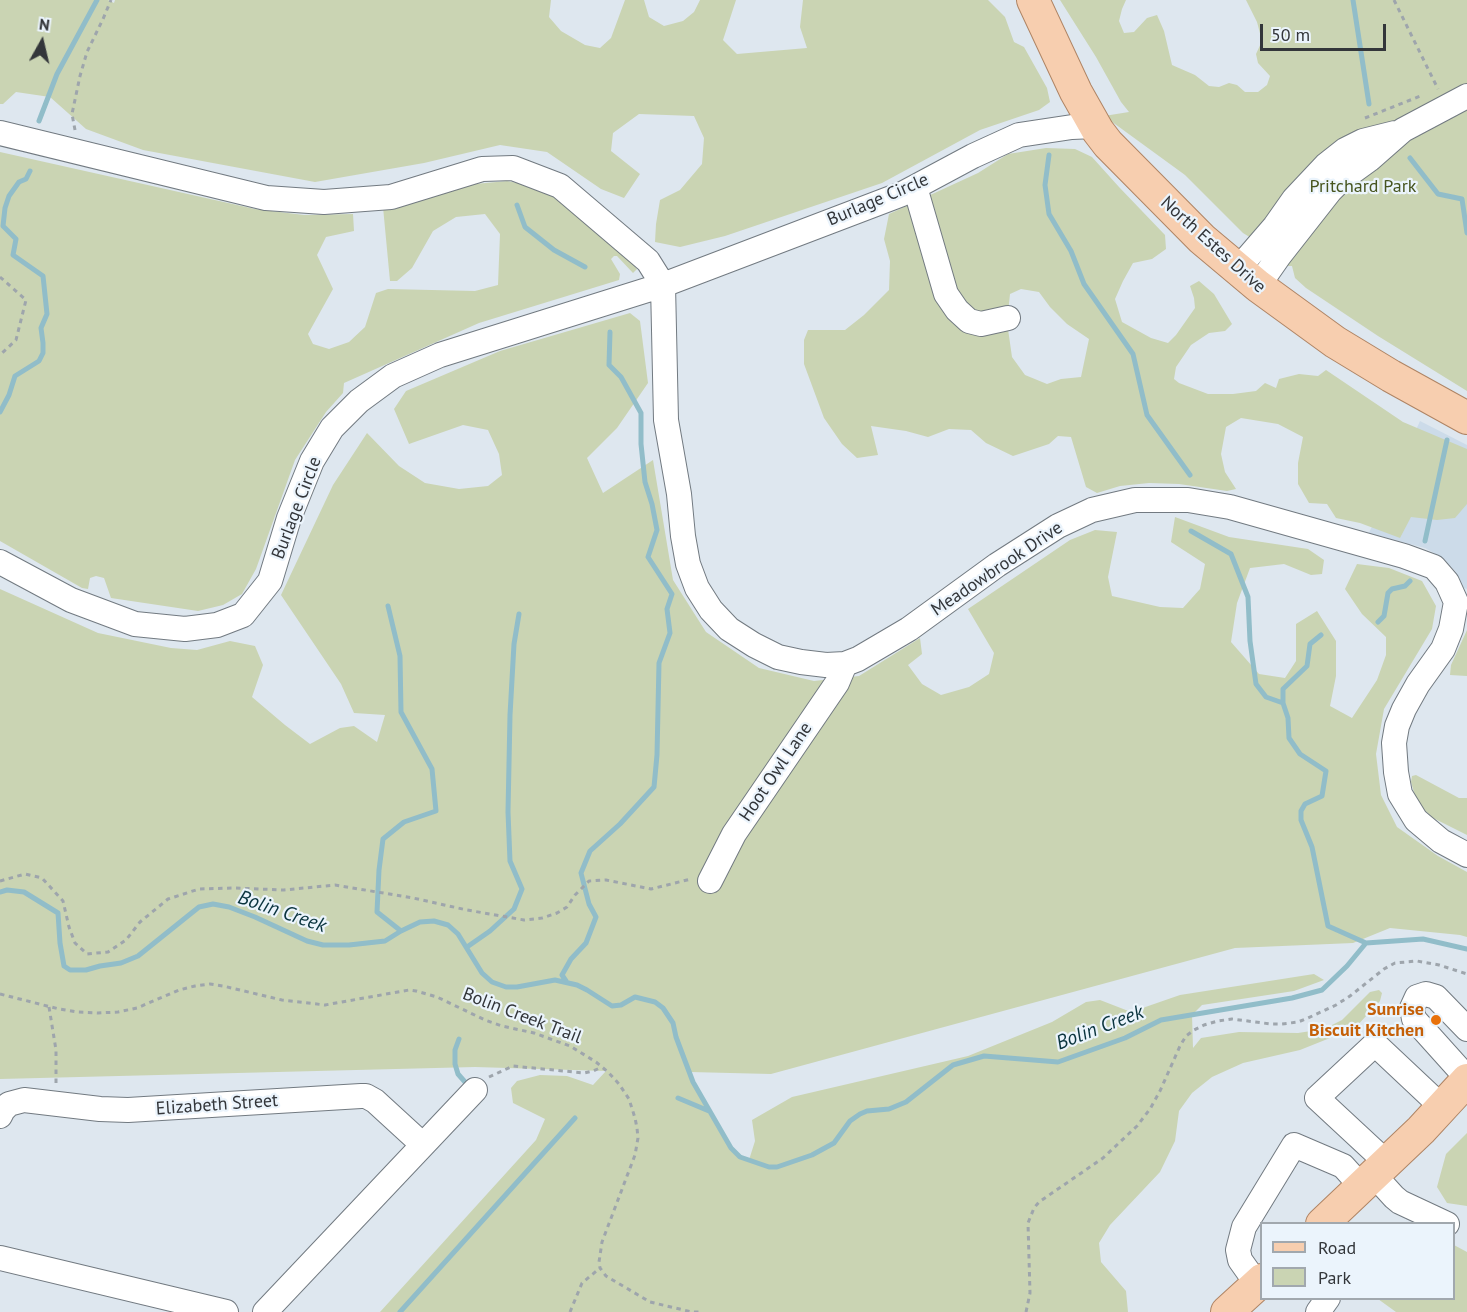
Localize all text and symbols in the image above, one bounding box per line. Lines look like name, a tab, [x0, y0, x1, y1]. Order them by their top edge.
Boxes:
north arrow	[12, 12, 72, 72]
scale bar	[1263, 12, 1389, 50]
text: N	[38, 14, 51, 35]
text: 50 m	[1271, 23, 1310, 46]
street label: Burlage Circle	[824, 169, 932, 231]
park label: Pritchard Park	[1310, 176, 1416, 198]
street label: North Estes Drive	[1156, 192, 1270, 298]
street label: Burlage Circle	[268, 454, 326, 562]
street label: Meadowbrook Drive	[927, 517, 1067, 621]
street label: Hoot Owl Lane	[735, 718, 817, 826]
water label: Bolin Creek	[235, 886, 329, 938]
street label: Bolin Creek Trail	[459, 983, 585, 1049]
place label: Sunrise Biscuit Kitchen	[1309, 999, 1424, 1042]
water label: Bolin Creek	[1053, 1000, 1147, 1056]
marker: Sunrise Biscuit Kitchen	[1429, 1013, 1443, 1027]
street label: Elizabeth Street	[155, 1090, 279, 1120]
legend	[1260, 1222, 1455, 1300]
text: Road	[1318, 1236, 1356, 1259]
text: Park	[1318, 1266, 1351, 1289]

